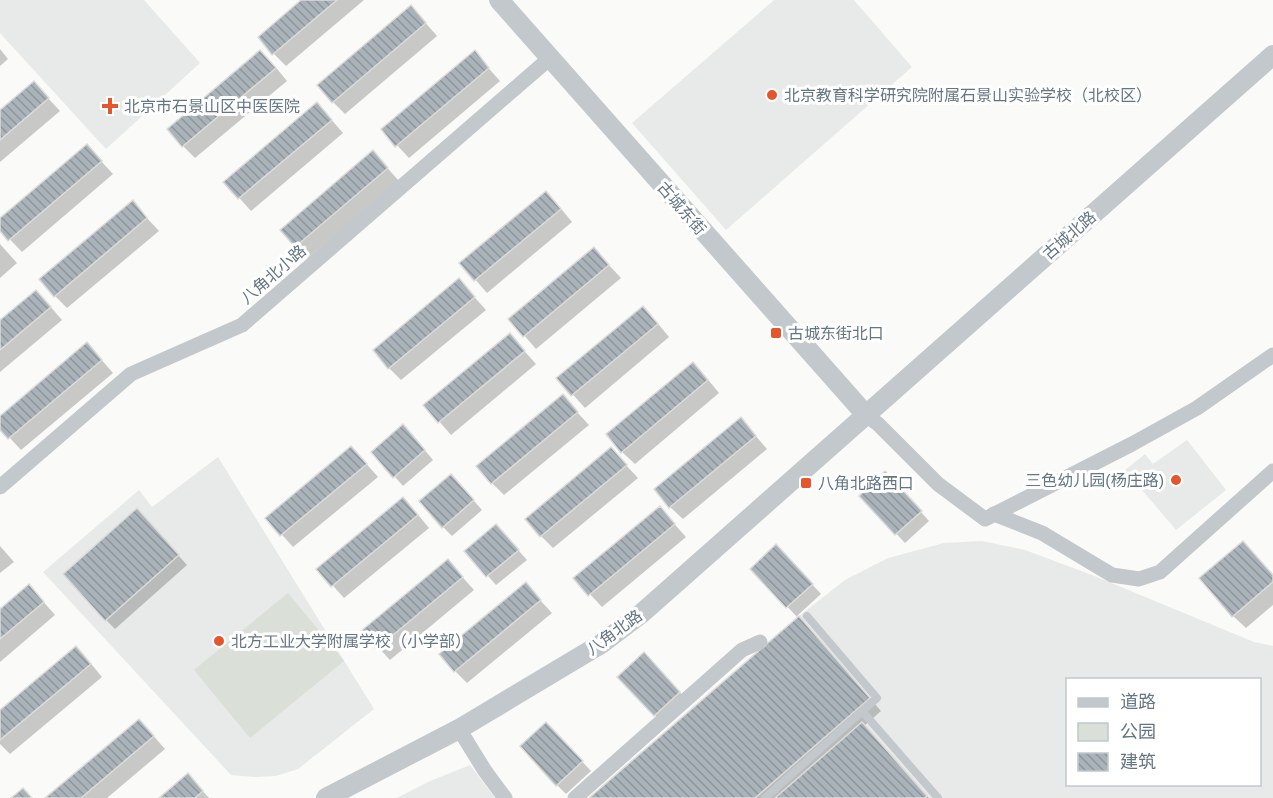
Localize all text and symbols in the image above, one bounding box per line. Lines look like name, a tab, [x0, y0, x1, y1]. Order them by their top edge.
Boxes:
place label: 北京教育科学研究院附属石景山实验学校（北校区）	[784, 87, 1152, 104]
marker: 北京教育科学研究院附属石景山实验学校（北校区）	[765, 88, 779, 102]
marker: 北京市石景山区中医医院	[101, 97, 119, 115]
place label: 北京市石景山区中医医院	[124, 98, 300, 115]
street label: 古城东街	[654, 179, 709, 238]
street label: 古城北路	[1040, 208, 1099, 263]
street label: 八角北小路	[237, 241, 309, 307]
place label: 古城东街北口	[788, 325, 884, 342]
marker: 古城东街北口	[769, 326, 783, 340]
place label: 三色幼儿园(杨庄路)	[1025, 472, 1164, 489]
marker: 三色幼儿园(杨庄路)	[1169, 473, 1183, 487]
place label: 八角北路西口	[818, 474, 914, 492]
marker: 八角北路西口	[799, 476, 813, 490]
street label: 八角北路	[583, 606, 645, 658]
place label: 北方工业大学附属学校（小学部）	[231, 633, 471, 650]
marker: 北方工业大学附属学校（小学部）	[212, 634, 226, 648]
legend	[1066, 678, 1261, 786]
text: 道路	[1120, 692, 1156, 712]
text: 公园	[1120, 722, 1156, 742]
text: 建筑	[1120, 752, 1156, 772]

